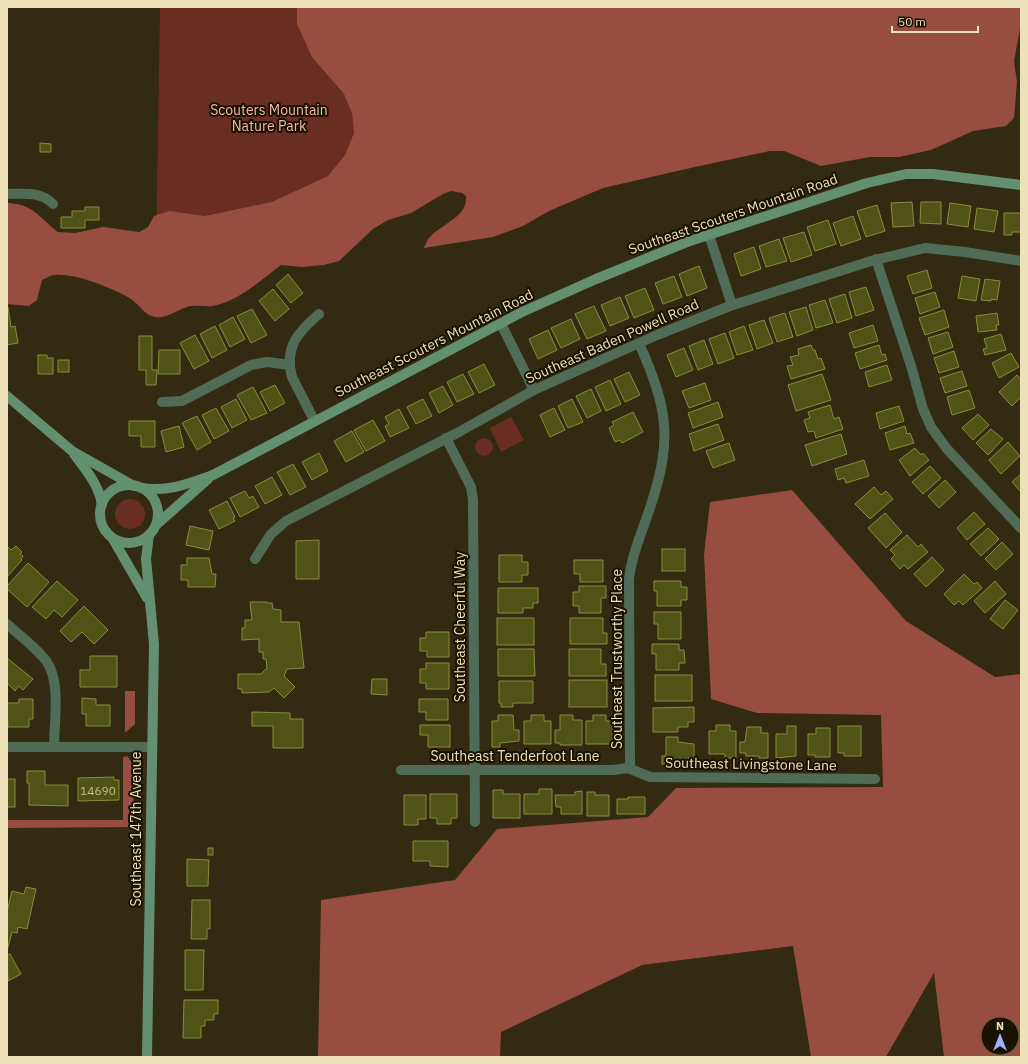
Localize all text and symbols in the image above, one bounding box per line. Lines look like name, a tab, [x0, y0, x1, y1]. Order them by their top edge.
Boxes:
scale bar	[892, 8, 978, 34]
text: 50 m	[898, 14, 926, 29]
park label: Scouters Mountain Nature Park	[210, 101, 328, 135]
street label: Southeast Scouters Mountain Road	[626, 170, 840, 258]
street label: Southeast Scouters Mountain Road	[332, 285, 536, 401]
street label: Southeast Baden Powell Road	[522, 295, 702, 387]
street label: Southeast Cheerful Way	[451, 552, 469, 702]
street label: Southeast Trustworthy Place	[608, 569, 626, 749]
street label: Southeast Tenderfoot Lane	[430, 747, 600, 765]
street label: Southeast 147th Avenue	[127, 751, 145, 907]
street label: Southeast Livingstone Lane	[665, 754, 837, 775]
house number: 14690	[80, 783, 116, 798]
north arrow	[980, 1016, 1020, 1056]
text: N	[996, 1019, 1004, 1033]

